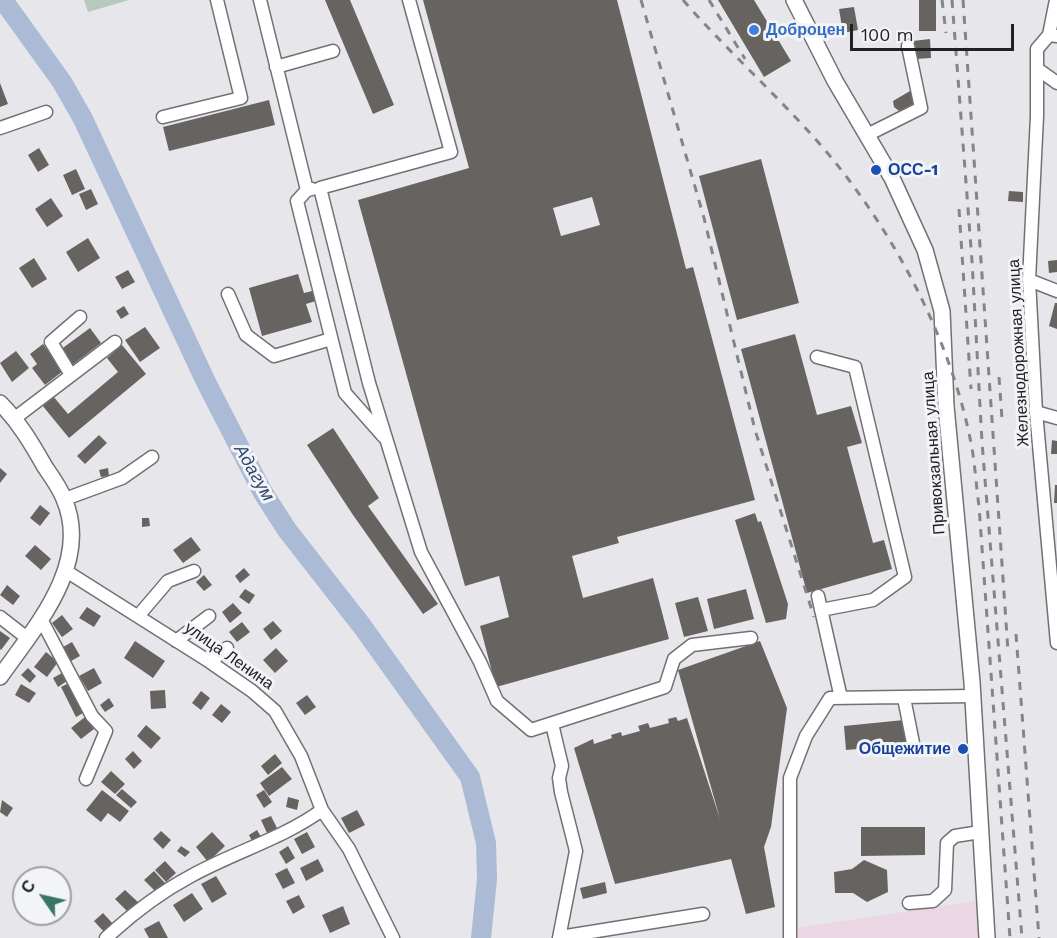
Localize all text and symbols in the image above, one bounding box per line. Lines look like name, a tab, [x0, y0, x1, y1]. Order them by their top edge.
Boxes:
scale bar	[853, 12, 1016, 50]
place label: Доброцен	[766, 20, 845, 40]
marker: Доброцен	[747, 23, 761, 37]
text: 100 m	[861, 24, 914, 45]
place label: ОСС-1	[888, 160, 938, 180]
marker: ОСС-1	[869, 163, 883, 177]
street label: Железнодорожная улица	[1004, 259, 1034, 447]
street label: Привокзальная улица	[919, 371, 949, 535]
water label: Адагум	[229, 441, 279, 505]
street label: улица Ленина	[181, 618, 277, 694]
place label: Общежитие	[859, 739, 951, 759]
marker: Общежитие	[956, 742, 970, 756]
north arrow	[12, 866, 72, 926]
text: С	[17, 877, 39, 897]

